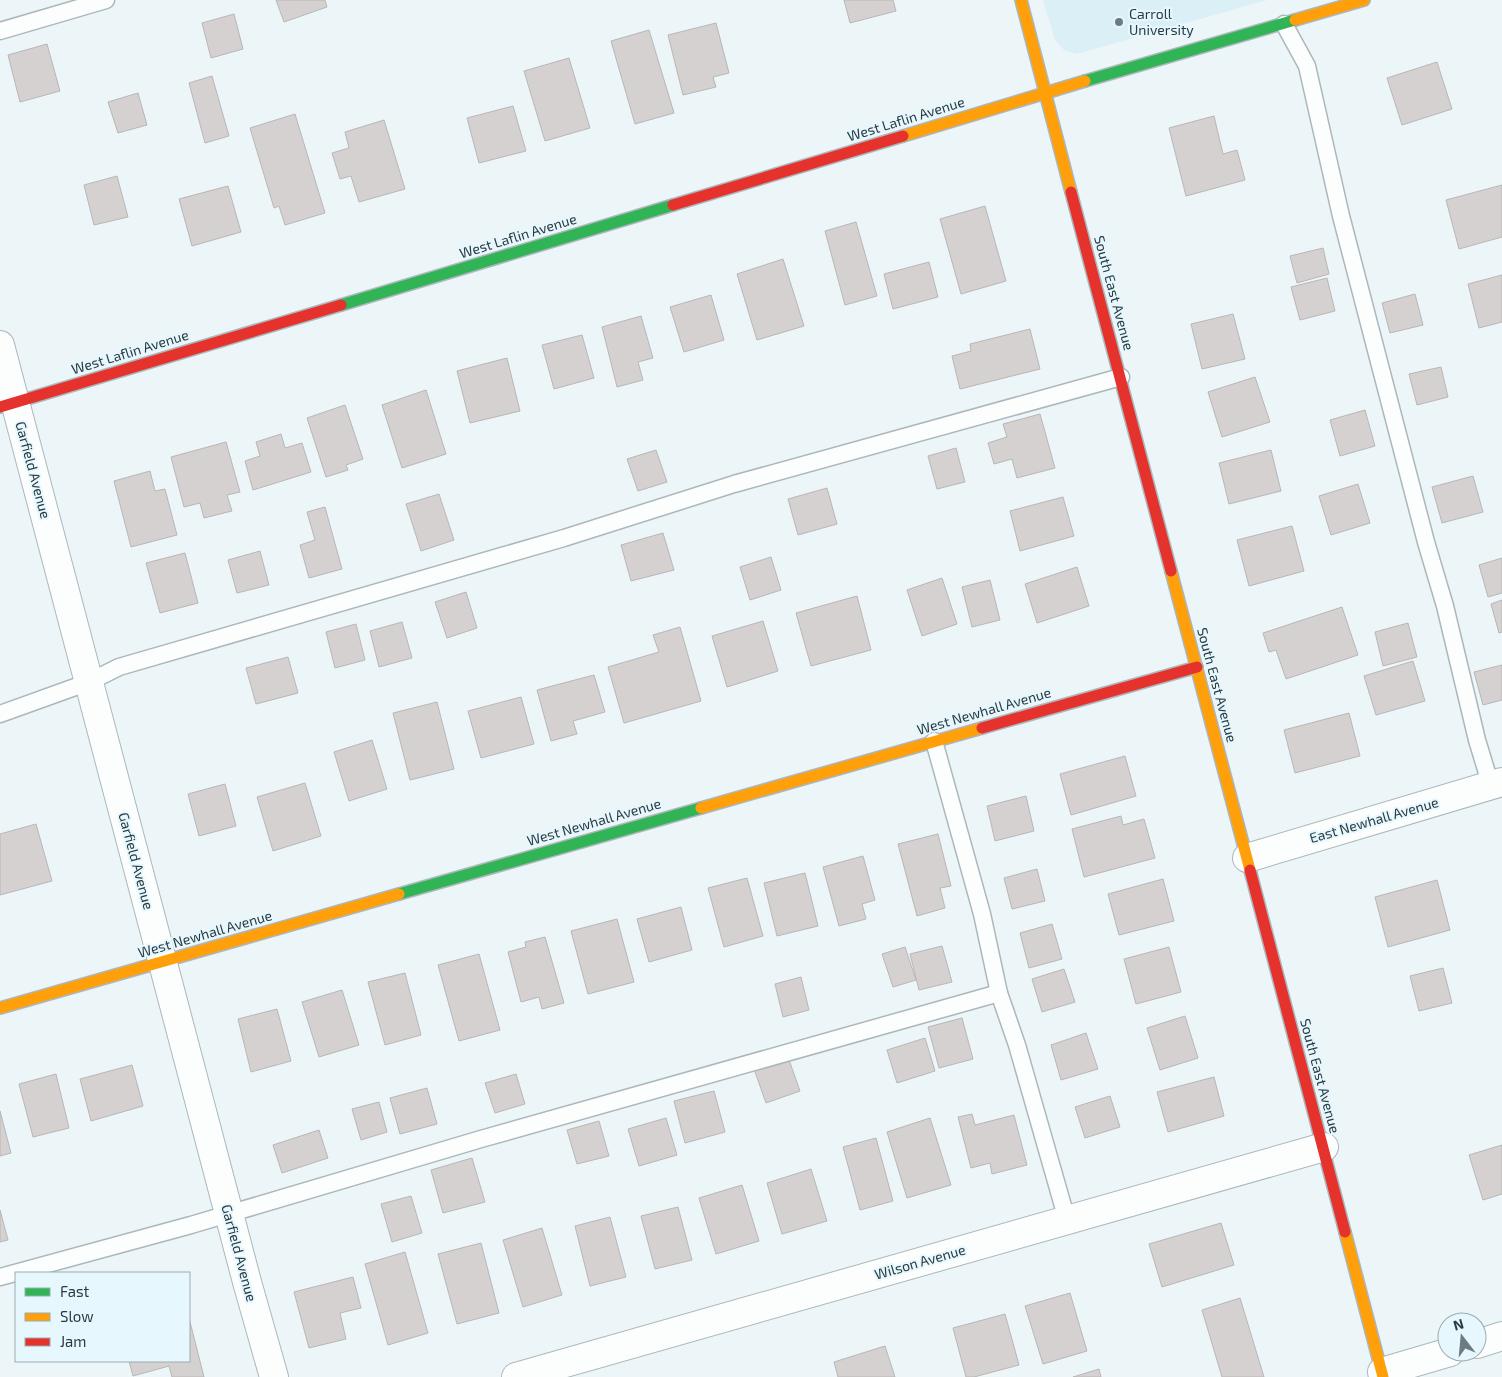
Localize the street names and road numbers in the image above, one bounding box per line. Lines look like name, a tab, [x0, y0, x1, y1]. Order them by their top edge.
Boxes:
street label: West Laflin Avenue	[845, 93, 967, 144]
street label: West Laflin Avenue	[457, 210, 579, 261]
street label: South East Avenue	[1091, 234, 1138, 352]
street label: West Laflin Avenue	[69, 326, 191, 377]
street label: Garfield Avenue	[12, 419, 55, 520]
street label: South East Avenue	[1194, 626, 1241, 744]
street label: West Newhall Avenue	[915, 683, 1053, 738]
street label: East Newhall Avenue	[1307, 793, 1440, 846]
street label: West Newhall Avenue	[525, 794, 663, 849]
street label: Garfield Avenue	[115, 810, 158, 911]
street label: West Newhall Avenue	[136, 906, 274, 961]
street label: South East Avenue	[1297, 1017, 1344, 1135]
street label: Garfield Avenue	[218, 1202, 261, 1303]
street label: Wilson Avenue	[872, 1240, 967, 1283]

